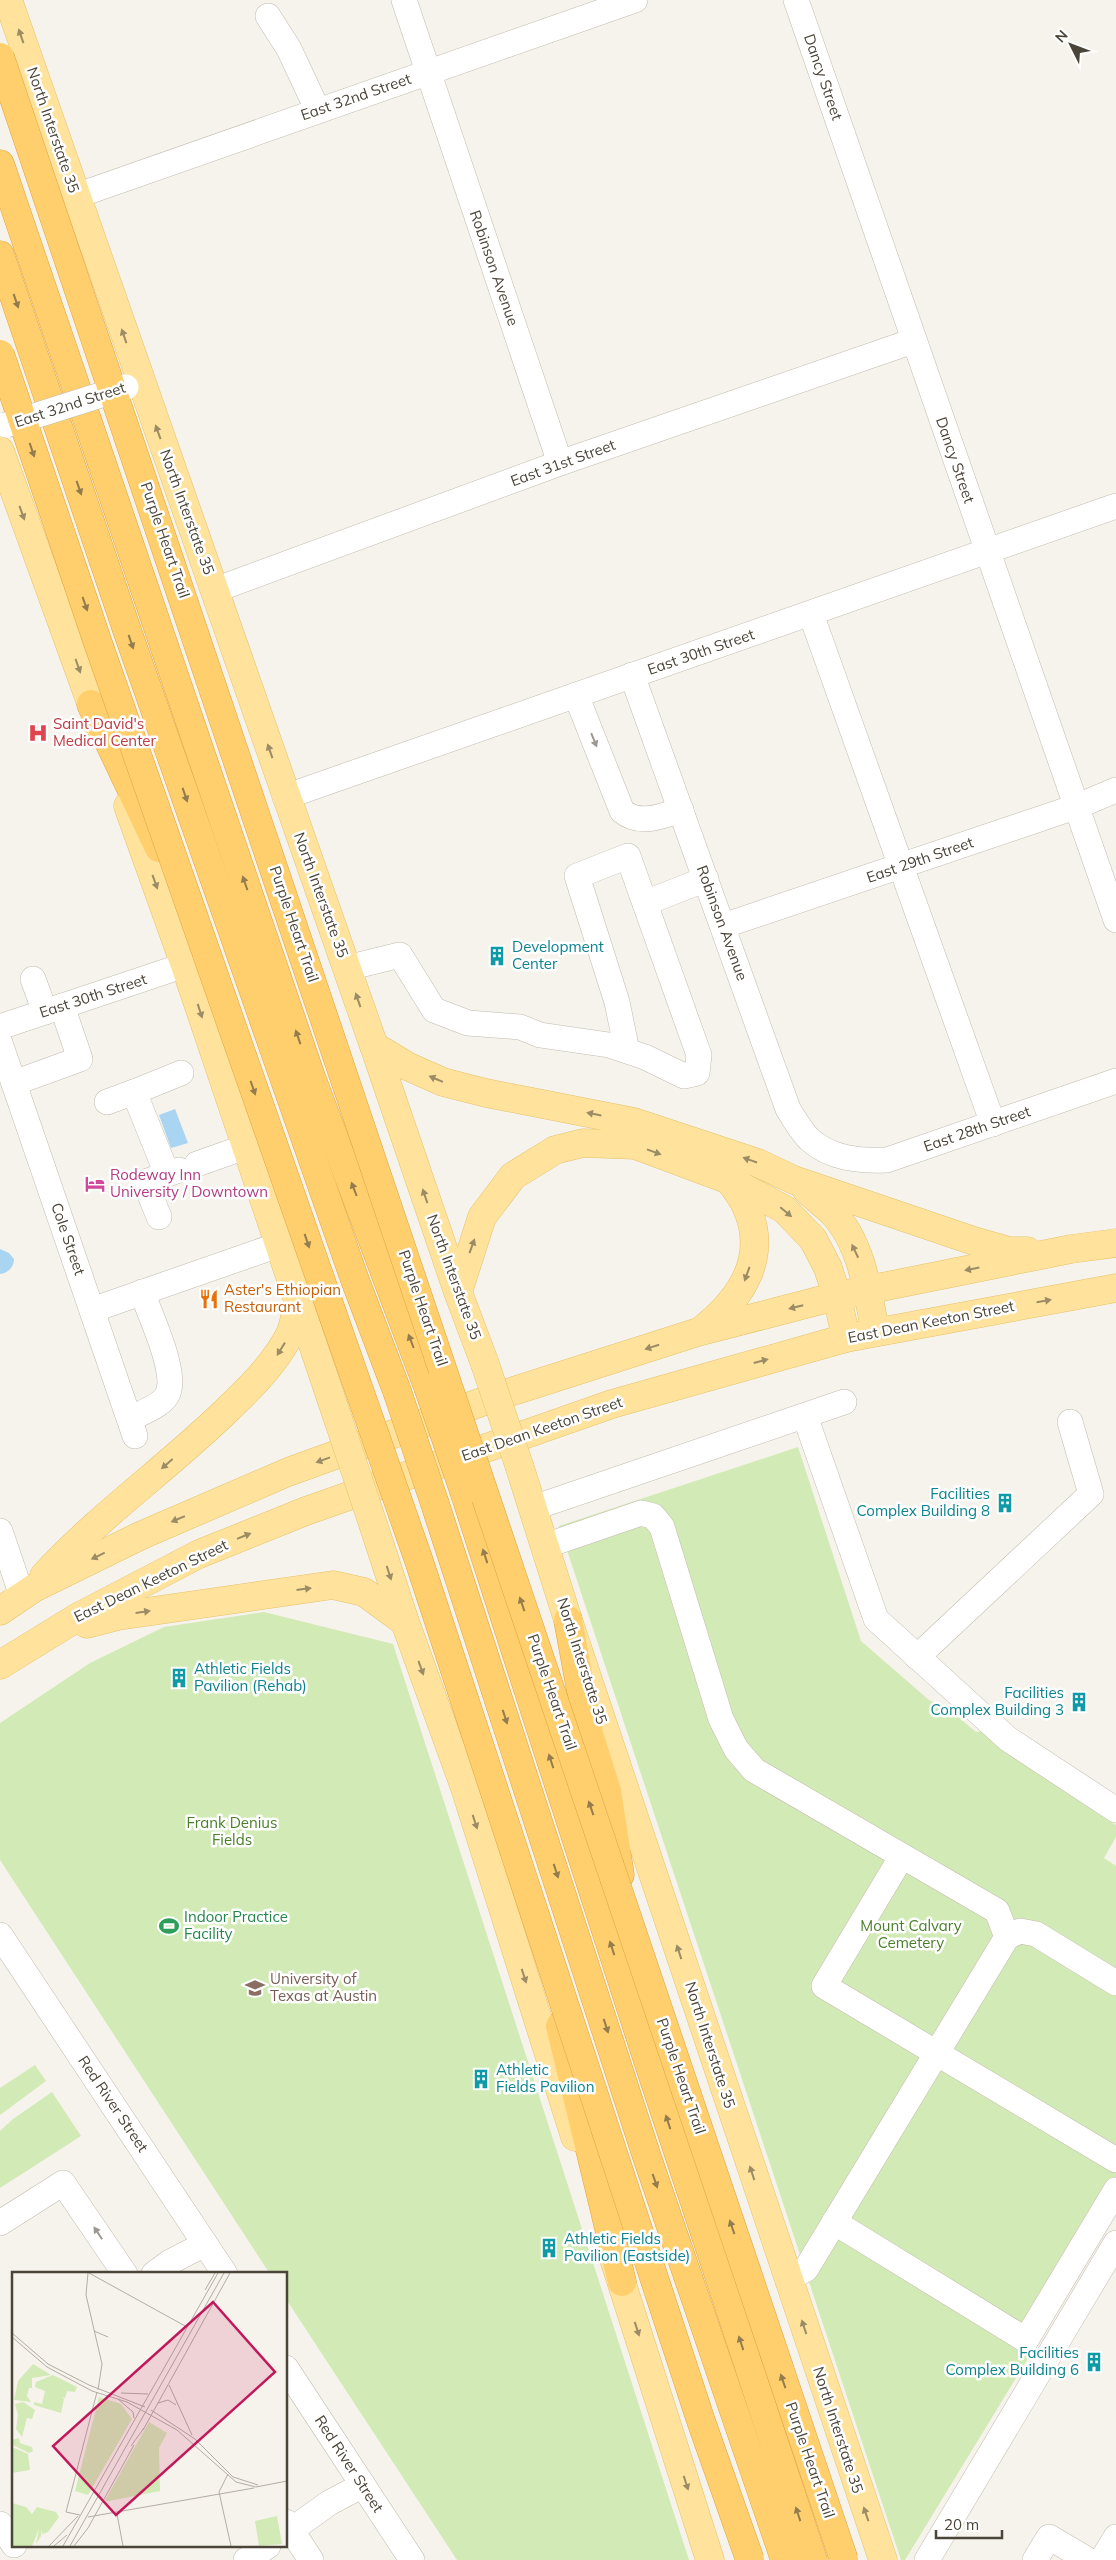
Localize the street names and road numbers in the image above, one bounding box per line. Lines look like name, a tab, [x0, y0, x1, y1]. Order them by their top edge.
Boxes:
street label: Dancy Street	[800, 31, 847, 122]
street label: North Interstate 35	[23, 64, 84, 195]
street label: East 32nd Street	[298, 69, 413, 124]
street label: Robinson Avenue	[466, 207, 523, 328]
street label: East 32nd Street	[12, 378, 128, 431]
street label: Dancy Street	[932, 414, 979, 505]
street label: East 31st Street	[508, 435, 618, 490]
street label: North Interstate 35	[156, 447, 219, 577]
street label: Purple Heart Trail	[137, 479, 194, 600]
street label: East 30th Street	[645, 624, 757, 679]
street label: North Interstate 35	[290, 830, 353, 960]
street label: East 29th Street	[864, 832, 976, 887]
street label: Purple Heart Trail	[266, 863, 323, 984]
street label: Robinson Avenue	[693, 863, 752, 983]
street label: East 30th Street	[37, 969, 149, 1022]
street label: East 28th Street	[921, 1101, 1033, 1156]
street label: Cole Street	[47, 1200, 90, 1278]
street label: North Interstate 35	[423, 1212, 486, 1342]
street label: Purple Heart Trail	[395, 1247, 452, 1368]
street label: East Dean Keeton Street	[846, 1296, 1016, 1347]
street label: East Dean Keeton Street	[459, 1392, 625, 1465]
street label: East Dean Keeton Street	[71, 1535, 231, 1626]
street label: North Interstate 35	[553, 1595, 612, 1726]
street label: Purple Heart Trail	[524, 1631, 581, 1752]
street label: North Interstate 35	[681, 1979, 740, 2110]
street label: Purple Heart Trail	[653, 2015, 710, 2136]
street label: Red River Street	[74, 2052, 153, 2155]
street label: North Interstate 35	[809, 2364, 868, 2495]
street label: Purple Heart Trail	[782, 2399, 839, 2520]
street label: Red River Street	[311, 2412, 388, 2516]

